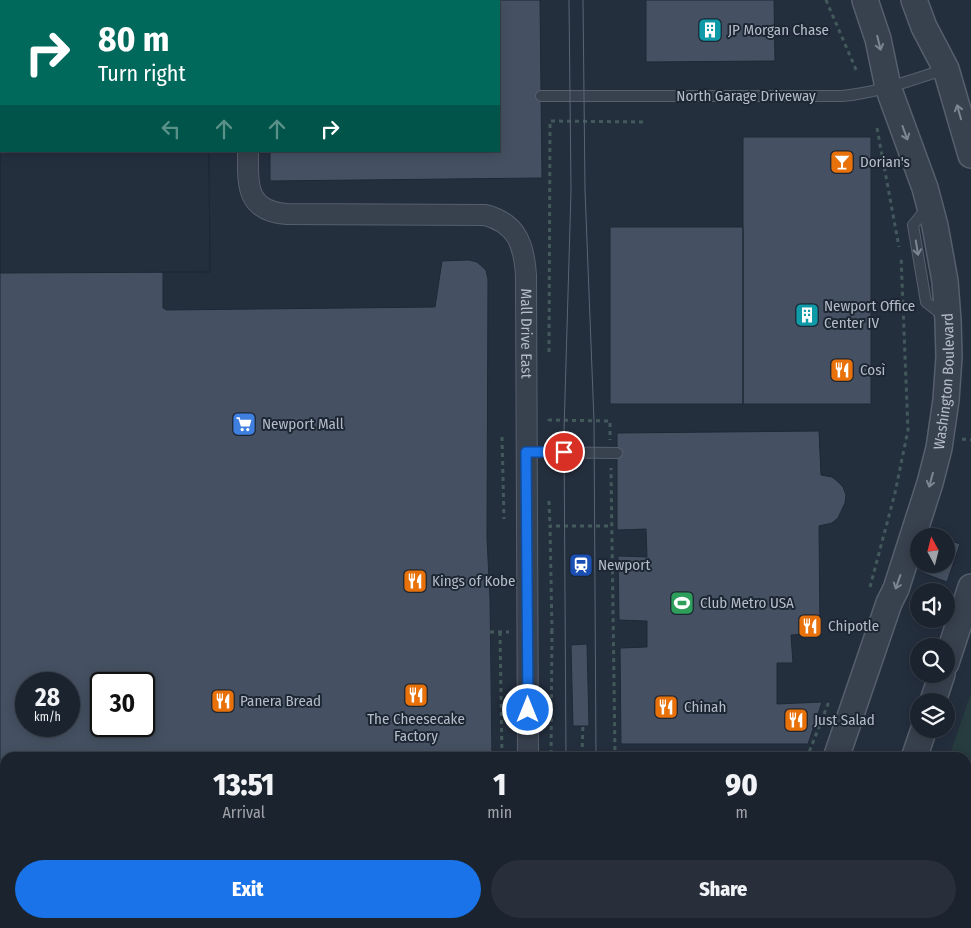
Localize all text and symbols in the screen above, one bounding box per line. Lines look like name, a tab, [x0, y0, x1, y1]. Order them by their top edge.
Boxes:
building icon: JP Morgan Chase	[697, 17, 723, 43]
text: 80 m	[98, 18, 170, 60]
icon: right	[15, 20, 80, 85]
place label: JP Morgan Chase	[728, 21, 829, 39]
one-way arrow	[875, 35, 884, 51]
text: Turn right	[98, 60, 186, 87]
street label: North Garage Driveway	[676, 87, 816, 105]
one-way arrow	[953, 105, 963, 121]
icon: left	[157, 115, 185, 143]
icon: ahead	[210, 115, 238, 143]
icon: ahead	[263, 115, 291, 143]
icon: right	[316, 115, 344, 143]
one-way arrow	[901, 125, 910, 140]
bar icon: Dorian's	[829, 149, 855, 175]
place label: Dorian's	[860, 153, 910, 171]
one-way arrow	[912, 240, 922, 256]
street label: Mall Drive East	[517, 289, 535, 379]
place label: Newport Office Center IV	[824, 297, 915, 332]
building icon: Newport Office Center IV	[794, 302, 820, 328]
street label: Washington Boulevard	[930, 312, 958, 451]
restaurant icon: Così	[829, 357, 855, 383]
place label: Così	[860, 361, 886, 379]
supermarket icon: Newport Mall	[231, 411, 257, 437]
place label: Newport Mall	[262, 415, 344, 433]
pin	[543, 431, 585, 473]
icon: arrive	[550, 438, 578, 466]
one-way arrow	[925, 472, 935, 488]
north arrow	[910, 528, 955, 572]
map controls	[910, 528, 955, 738]
station icon: Newport	[568, 552, 594, 578]
place label: Newport	[598, 556, 650, 574]
restaurant icon: Kings of Kobe	[402, 568, 428, 594]
place label: Kings of Kobe	[432, 572, 516, 590]
one-way arrow	[893, 573, 903, 589]
button: sound	[910, 583, 955, 628]
sports icon: Club Metro USA	[669, 590, 695, 616]
place label: Club Metro USA	[700, 594, 794, 612]
restaurant icon: Chipotle	[797, 613, 823, 639]
place label: Chipotle	[828, 617, 879, 635]
button: search	[910, 638, 955, 683]
speed limit sign: 30	[90, 672, 155, 737]
restaurant icon: The Cheesecake Factory	[403, 682, 429, 708]
text: 28	[35, 683, 60, 713]
position arrow	[501, 683, 553, 735]
restaurant icon: Panera Bread	[210, 688, 236, 714]
place label: Panera Bread	[240, 692, 321, 710]
button: layers	[910, 693, 955, 738]
restaurant icon: Chinah	[653, 694, 679, 720]
place label: Chinah	[684, 698, 726, 716]
restaurant icon: Just Salad	[783, 707, 809, 733]
text: km/h	[34, 710, 61, 724]
place label: The Cheesecake Factory	[367, 710, 465, 745]
place label: Just Salad	[814, 711, 875, 729]
text: 13:51	[213, 767, 274, 803]
text: 1	[493, 767, 506, 803]
text: 90	[725, 767, 758, 803]
text: Arrival	[222, 803, 265, 822]
text: min	[487, 803, 512, 822]
text: m	[735, 803, 748, 822]
button: Exit	[15, 860, 481, 918]
button: Share	[491, 860, 956, 918]

